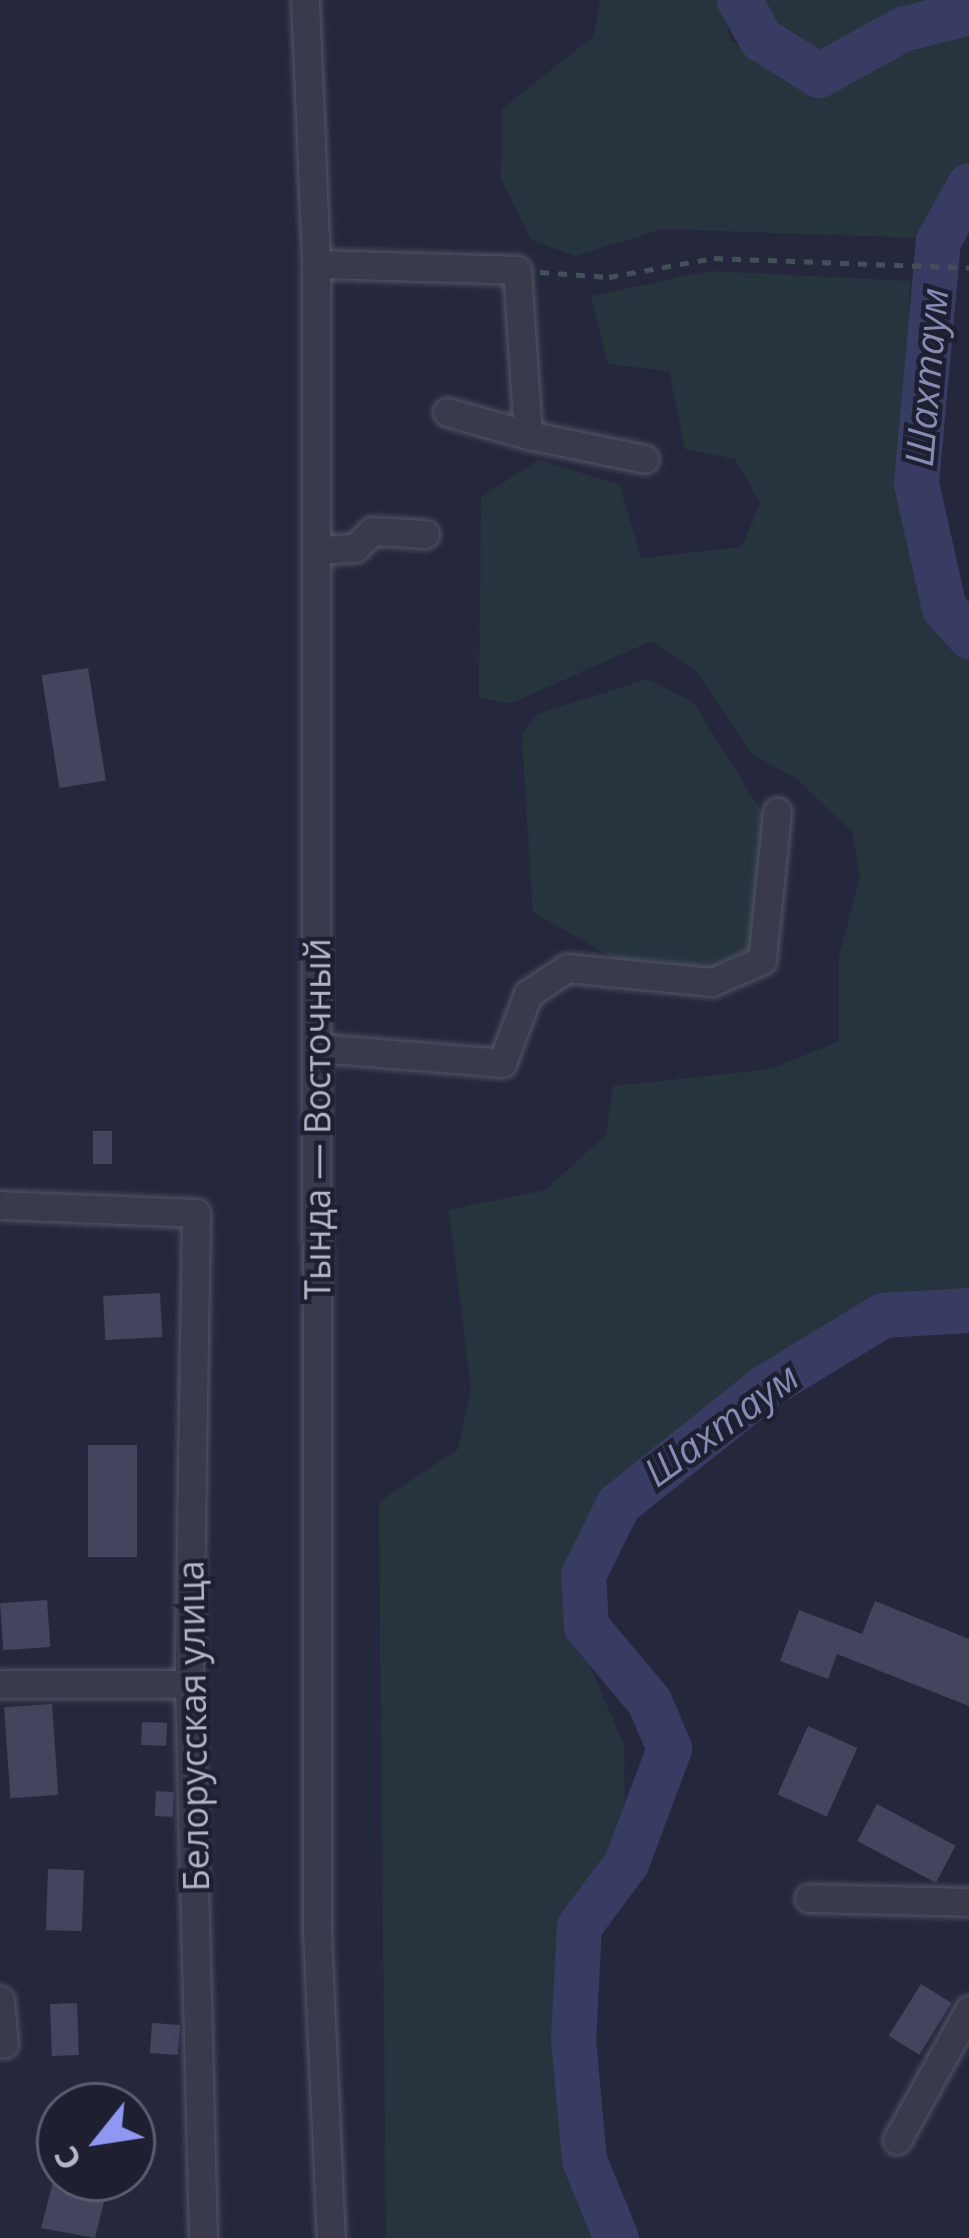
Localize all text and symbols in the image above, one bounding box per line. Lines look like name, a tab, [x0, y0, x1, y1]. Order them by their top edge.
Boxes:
water label: Шахтаум	[895, 286, 957, 468]
street label: Тында — Восточный	[295, 938, 339, 1300]
water label: Шахтаум	[635, 1352, 807, 1496]
street label: Белорусская улица	[169, 1560, 217, 1892]
north arrow	[36, 2082, 156, 2202]
text: С	[42, 2138, 92, 2179]

